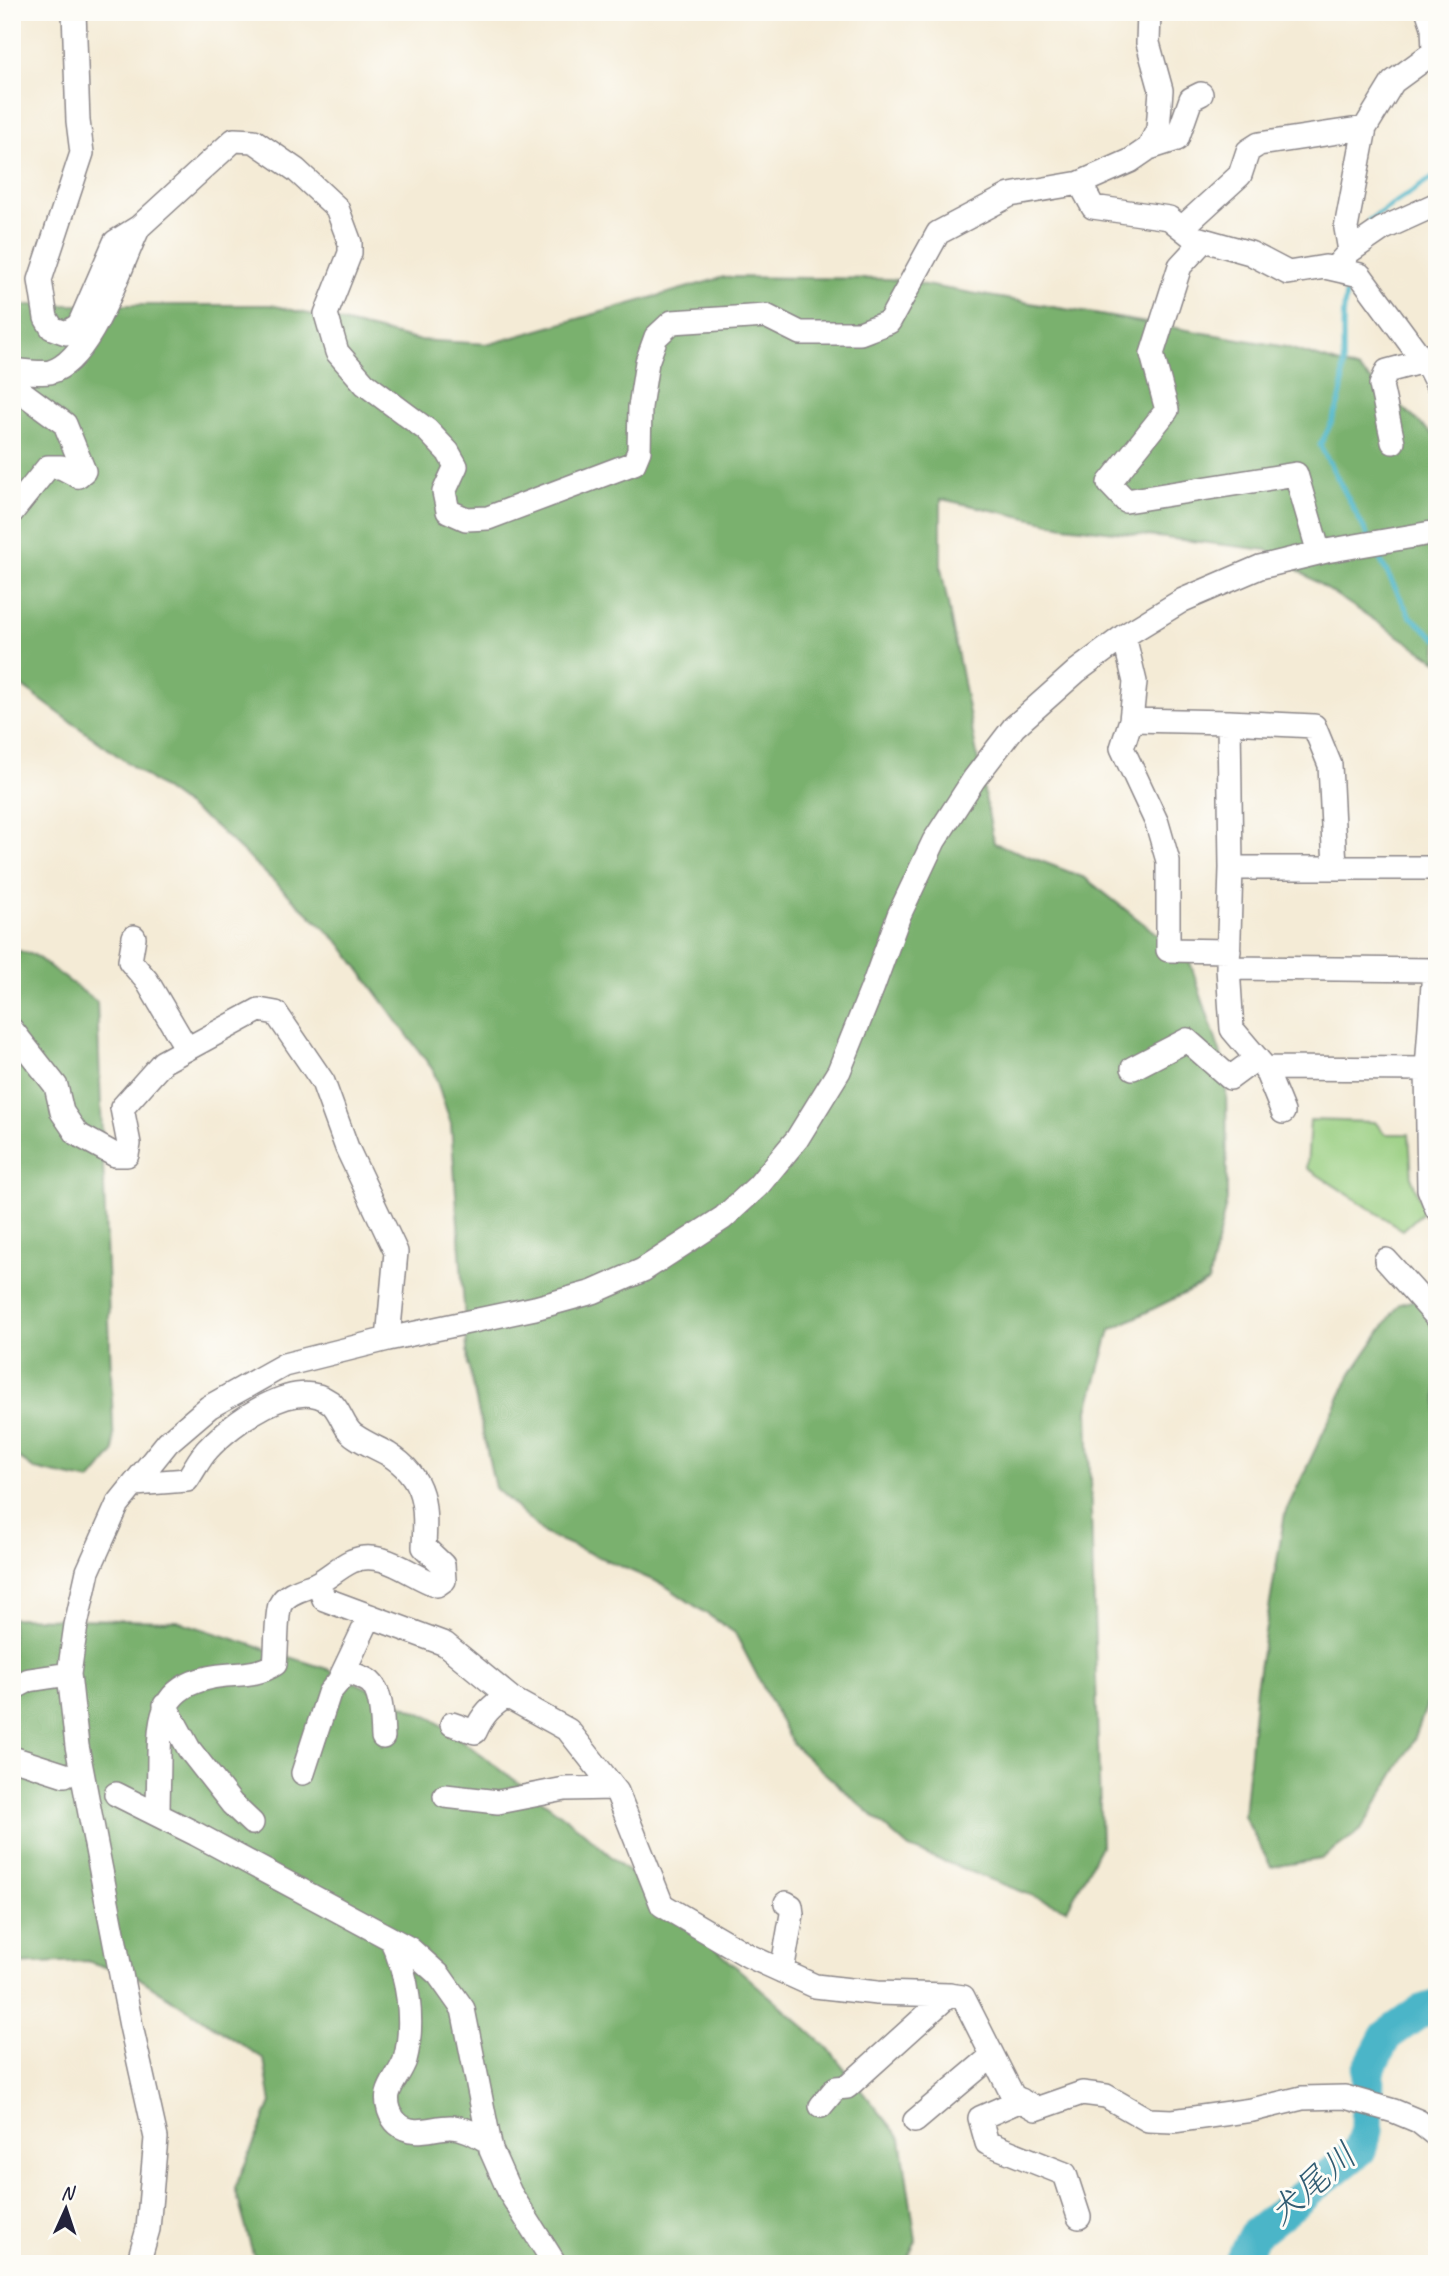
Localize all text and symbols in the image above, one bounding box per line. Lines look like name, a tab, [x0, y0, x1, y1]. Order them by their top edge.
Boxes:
water label: 犬尾川	[1258, 2133, 1366, 2235]
north arrow	[32, 2174, 102, 2244]
text: N	[60, 2181, 77, 2205]

